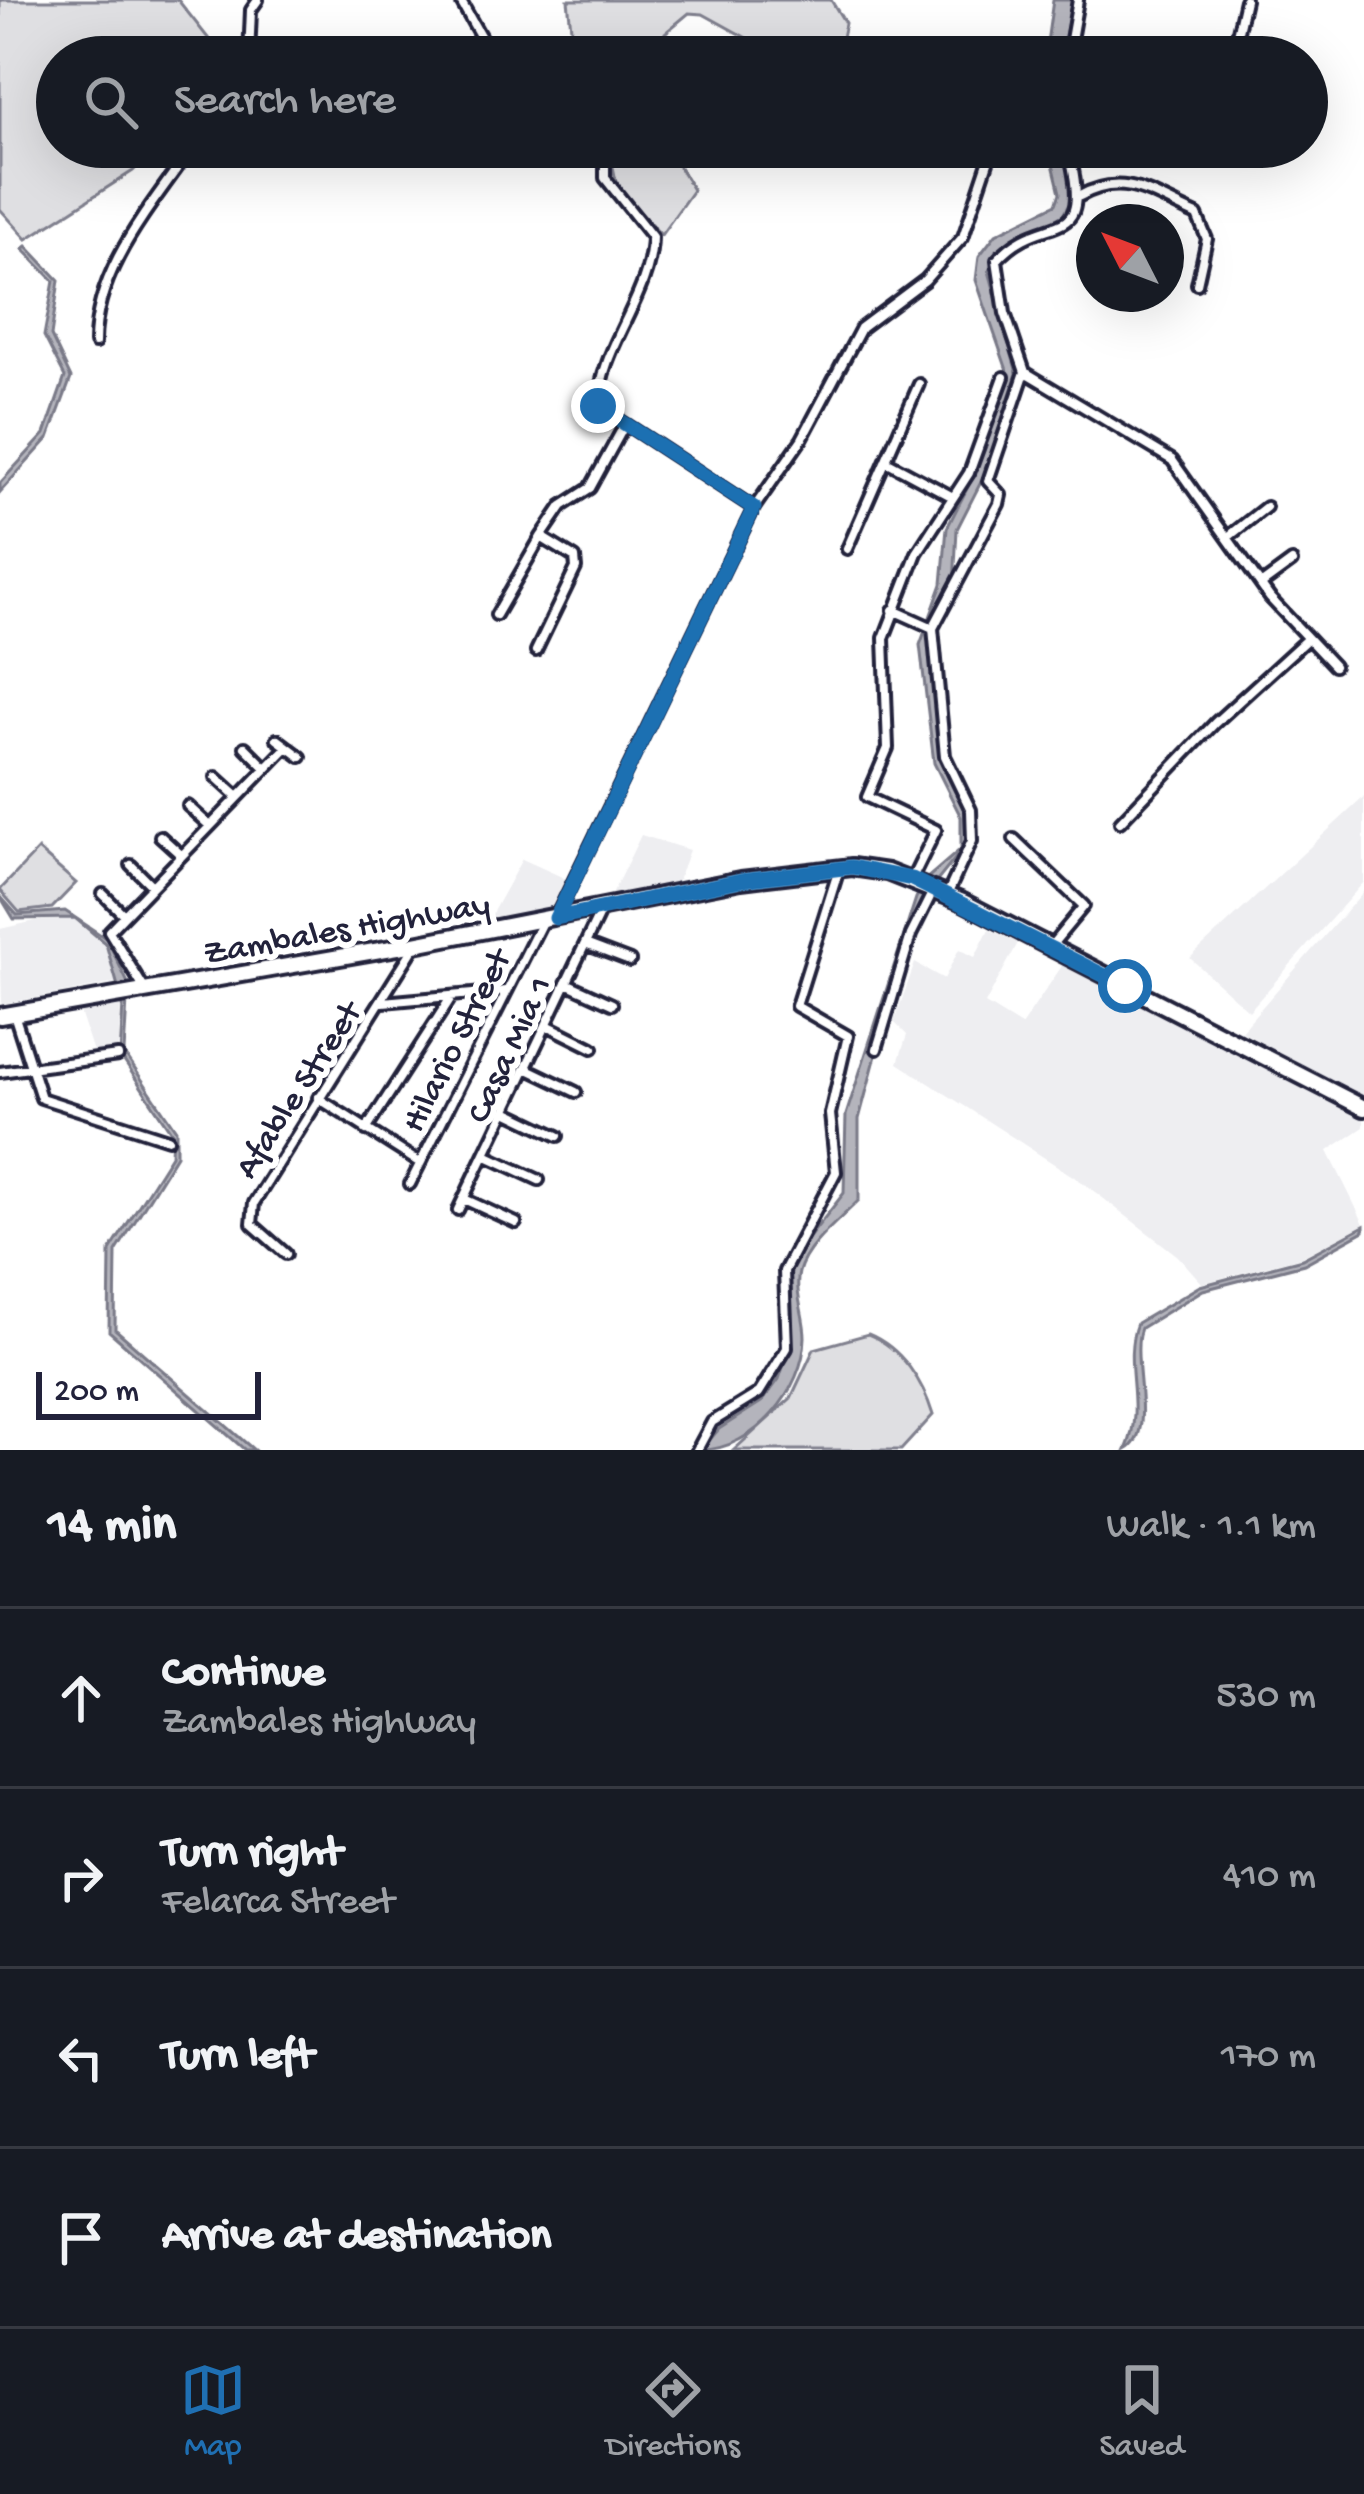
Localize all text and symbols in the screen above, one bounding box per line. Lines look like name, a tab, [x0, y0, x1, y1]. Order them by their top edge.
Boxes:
search box	[36, 36, 1328, 168]
icon: search	[78, 69, 144, 135]
text: Search here	[174, 76, 396, 129]
north arrow	[1076, 204, 1184, 312]
route end	[571, 379, 625, 433]
street label: Zambales Highway	[201, 885, 494, 978]
street label: Hilario Street	[394, 940, 525, 1141]
route start	[1098, 959, 1152, 1013]
street label: Casa Mia 1	[459, 970, 565, 1131]
street label: Afable Street	[227, 992, 375, 1188]
scale bar	[36, 1366, 261, 1419]
text: 200 m	[54, 1374, 139, 1412]
text: 14 min	[48, 1498, 176, 1558]
text: Walk · 1.1 km	[1106, 1505, 1316, 1551]
text: Continue	[162, 1648, 325, 1701]
icon: ahead	[48, 1665, 114, 1731]
text: 530 m	[1216, 1675, 1316, 1721]
text: Zambales Highway	[162, 1701, 476, 1747]
text: Turn right	[162, 1828, 342, 1881]
icon: right	[48, 1845, 114, 1911]
text: 410 m	[1223, 1855, 1316, 1901]
text: Felarca Street	[162, 1881, 394, 1927]
icon: left	[48, 2025, 114, 2091]
text: Turn left	[162, 2031, 314, 2084]
text: 170 m	[1221, 2035, 1316, 2081]
icon: arrive	[48, 2205, 114, 2271]
text: Arrive at destination	[162, 2211, 551, 2264]
tab: Map	[180, 2357, 246, 2467]
tab: Directions	[606, 2357, 740, 2467]
tab: Saved	[1100, 2357, 1184, 2467]

